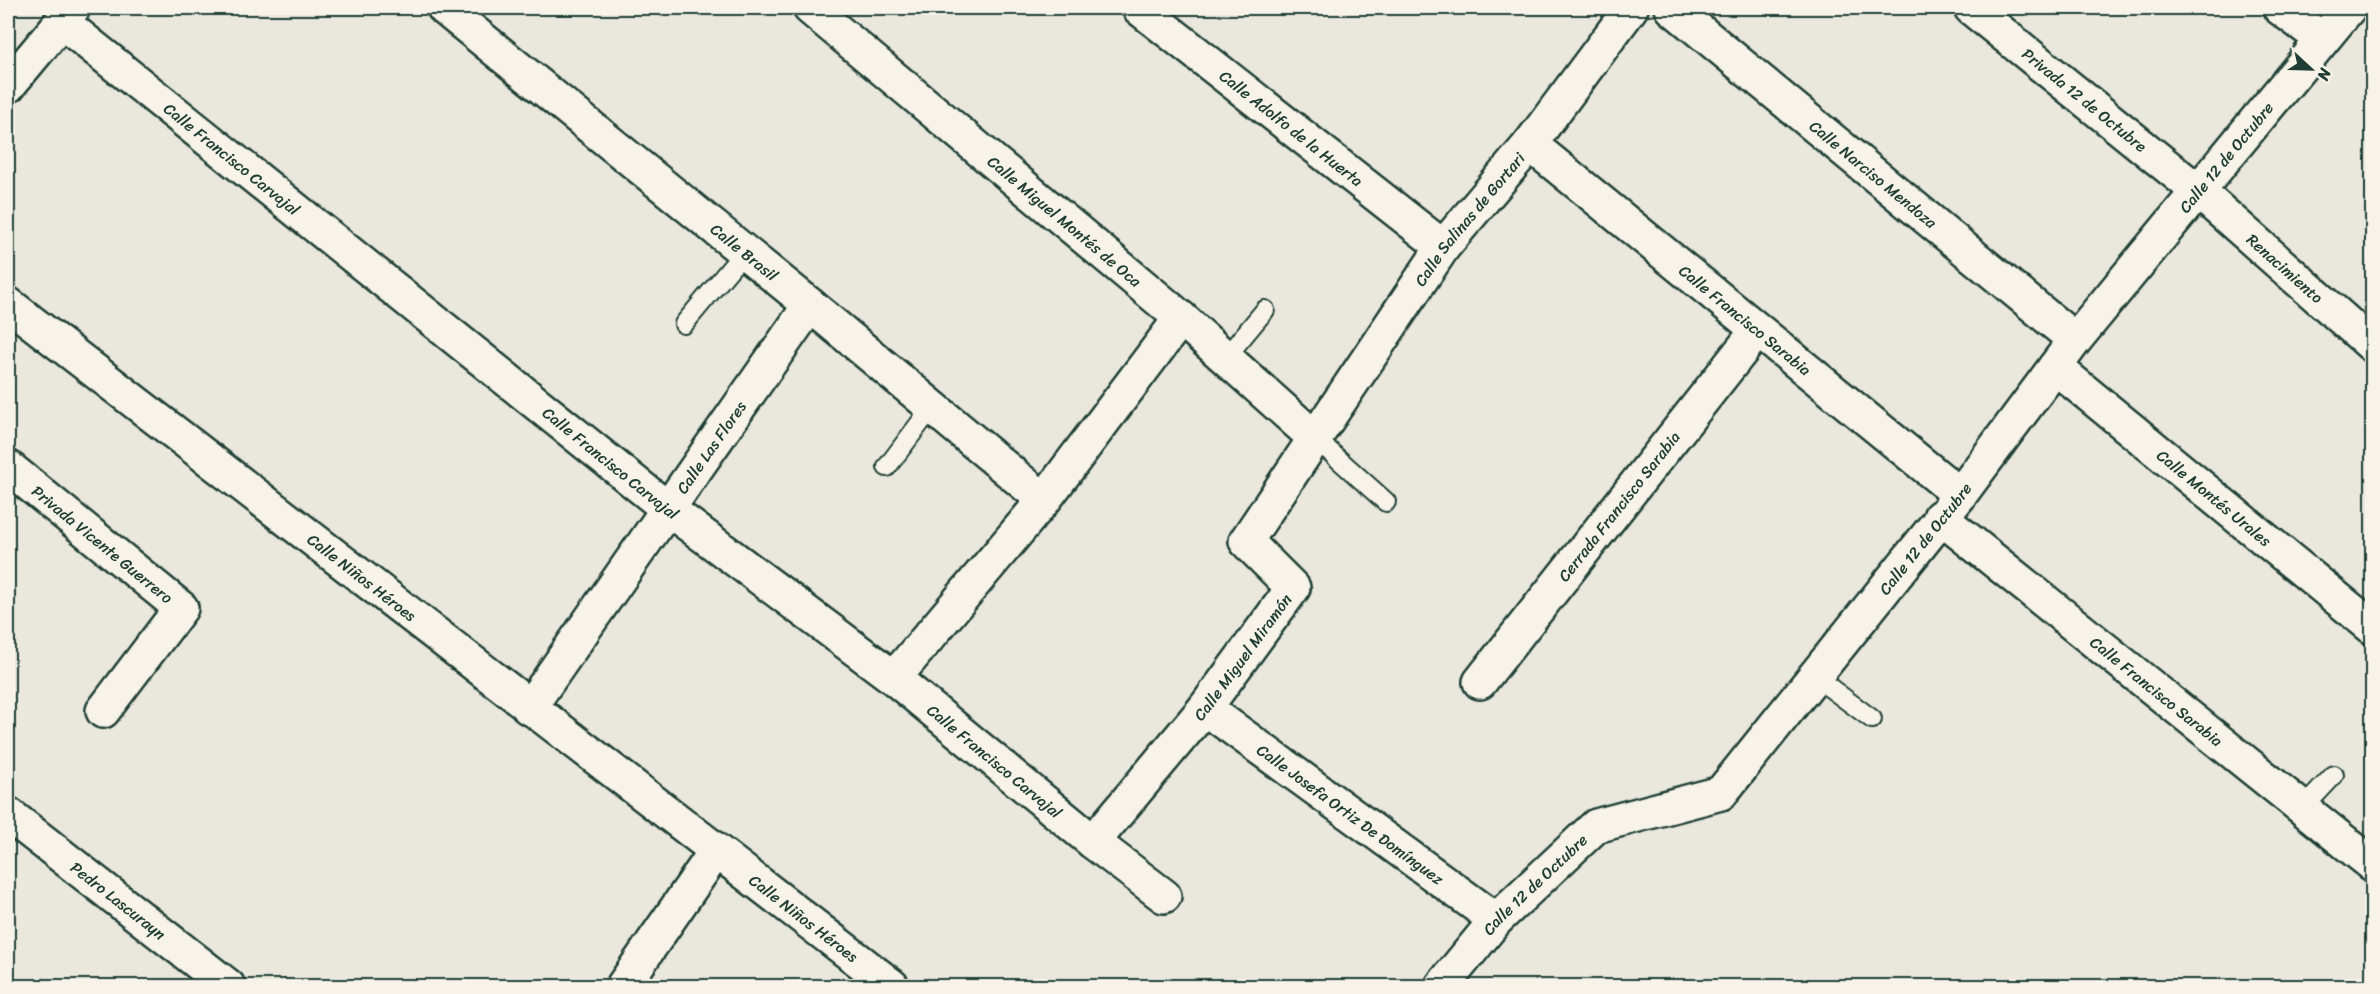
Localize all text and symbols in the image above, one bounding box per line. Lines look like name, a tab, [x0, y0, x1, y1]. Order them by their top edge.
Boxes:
north arrow	[2281, 39, 2341, 99]
street label: Privada 12 de Octubre	[2015, 40, 2154, 160]
street label: Calle Adolfo de la Huerta	[1213, 62, 1370, 194]
text: N	[2309, 63, 2340, 86]
street label: Calle Francisco Carvajal	[157, 95, 307, 223]
street label: Calle 12 de Octubre	[2171, 95, 2281, 220]
street label: Calle Narciso Mendoza	[1802, 113, 1945, 237]
street label: Calle Salinas de Gortari	[1406, 145, 1533, 293]
street label: Calle Miguel Montés de Oca	[981, 148, 1149, 295]
street label: Calle Brasil	[704, 216, 785, 289]
street label: Renacimiento	[2239, 226, 2330, 311]
street label: Calle Francisco Sarabia	[1672, 257, 1818, 383]
street label: Calle Las Flores	[668, 394, 754, 500]
street label: Calle Francisco Carvajal	[536, 399, 685, 528]
street label: Cerrada Francisco Sarabia	[1550, 425, 1688, 588]
street label: Calle Montés Urales	[2150, 442, 2279, 555]
street label: Calle 12 de Octubre	[1871, 476, 1980, 602]
street label: Privada Vicente Guerrero	[25, 478, 180, 611]
street label: Calle Niños Héroes	[300, 526, 423, 630]
street label: Calle Miguel Miramón	[1186, 587, 1300, 727]
street label: Calle Francisco Sarabia	[2083, 629, 2230, 754]
street label: Calle Francisco Carvajal	[920, 696, 1069, 826]
street label: Calle Josefa Ortiz De Domínguez	[1250, 736, 1450, 893]
street label: Calle 12 de Octubre	[1475, 827, 1595, 942]
street label: Pedro Lascurayn	[64, 854, 173, 948]
street label: Calle Niños Héroes	[742, 866, 865, 970]

